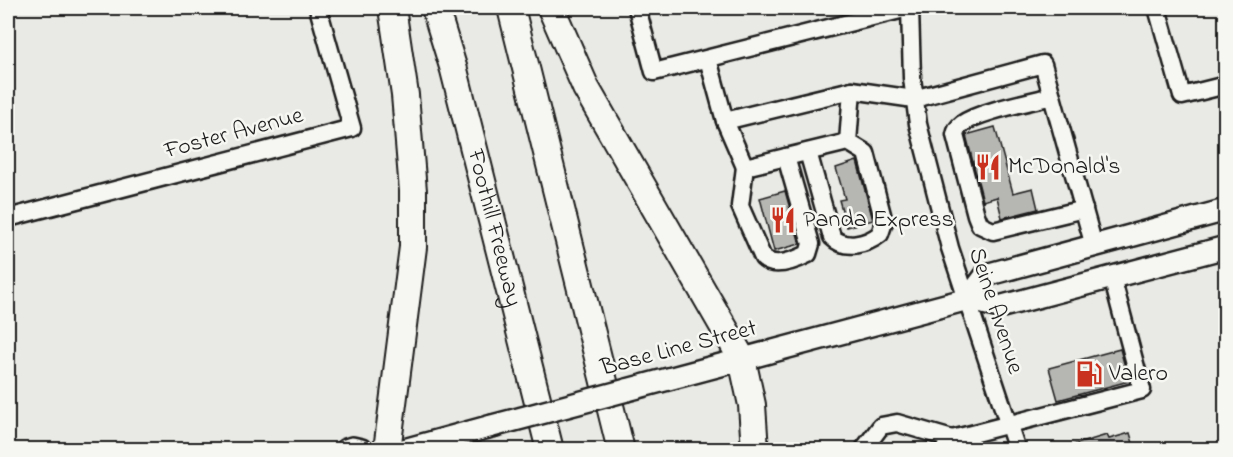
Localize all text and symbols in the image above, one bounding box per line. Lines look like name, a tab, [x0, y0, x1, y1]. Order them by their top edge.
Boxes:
street label: Foster Avenue	[160, 99, 307, 170]
street label: Foothill Freeway	[457, 145, 531, 311]
place label: McDonald's	[1008, 150, 1120, 185]
restaurant icon: McDonald's	[973, 152, 1003, 182]
place label: Panda Express	[803, 203, 954, 238]
restaurant icon: Panda Express	[768, 205, 798, 235]
street label: Seine Avenue	[958, 243, 1032, 379]
street label: Base Line Street	[596, 311, 761, 387]
place label: Valero	[1108, 357, 1168, 392]
fuel station icon: Valero	[1074, 359, 1104, 389]

